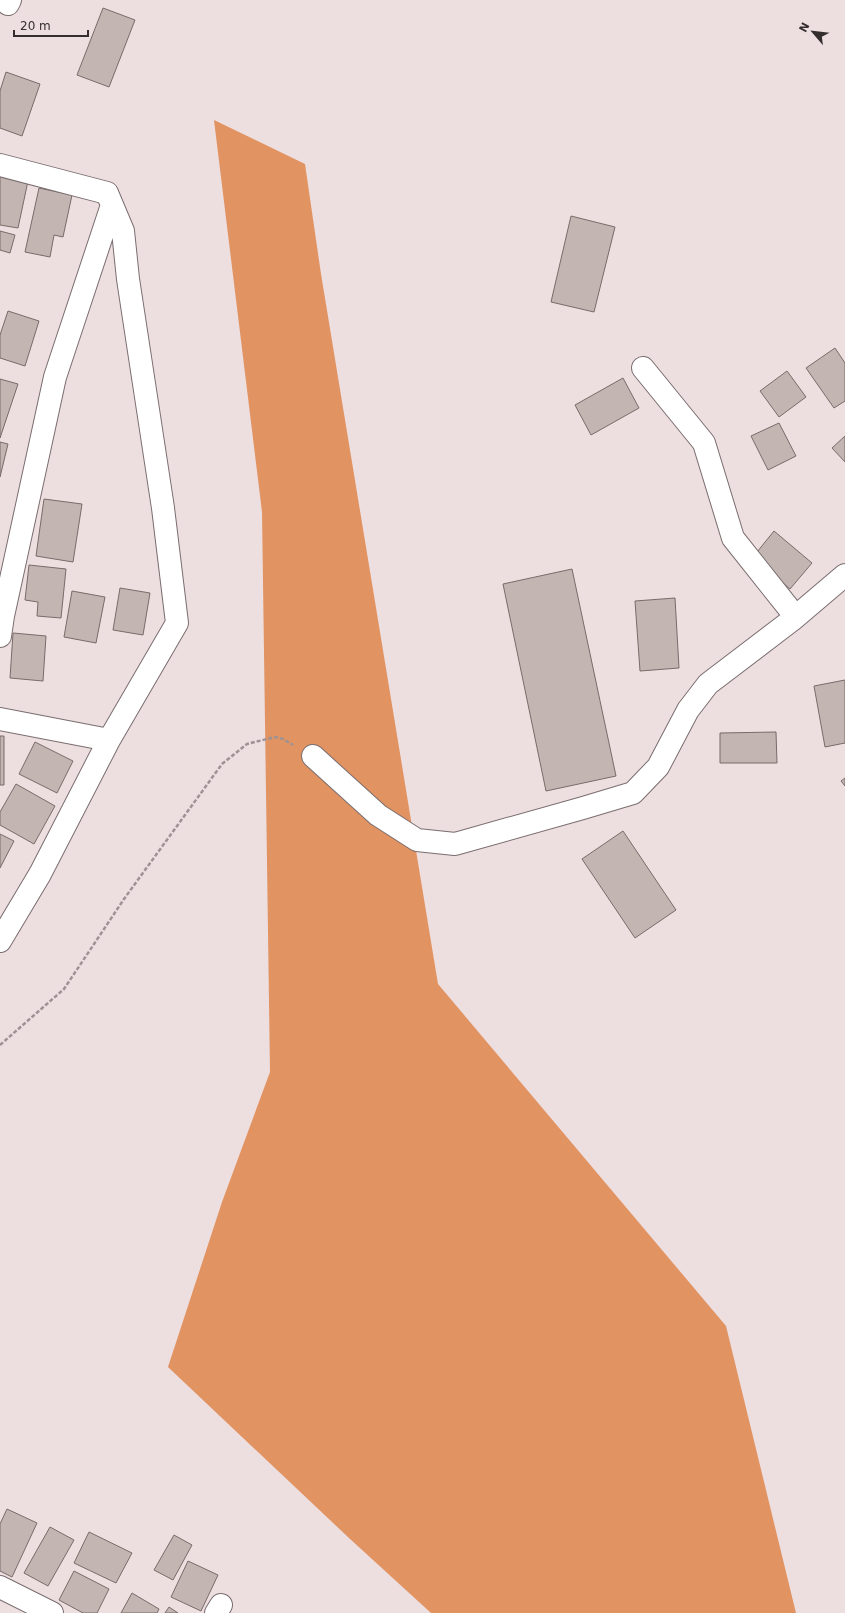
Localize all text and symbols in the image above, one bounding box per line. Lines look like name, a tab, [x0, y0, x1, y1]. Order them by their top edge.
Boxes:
scale bar	[14, 12, 88, 38]
north arrow	[793, 12, 833, 52]
text: 20 m	[20, 19, 51, 33]
text: N	[797, 20, 813, 35]

